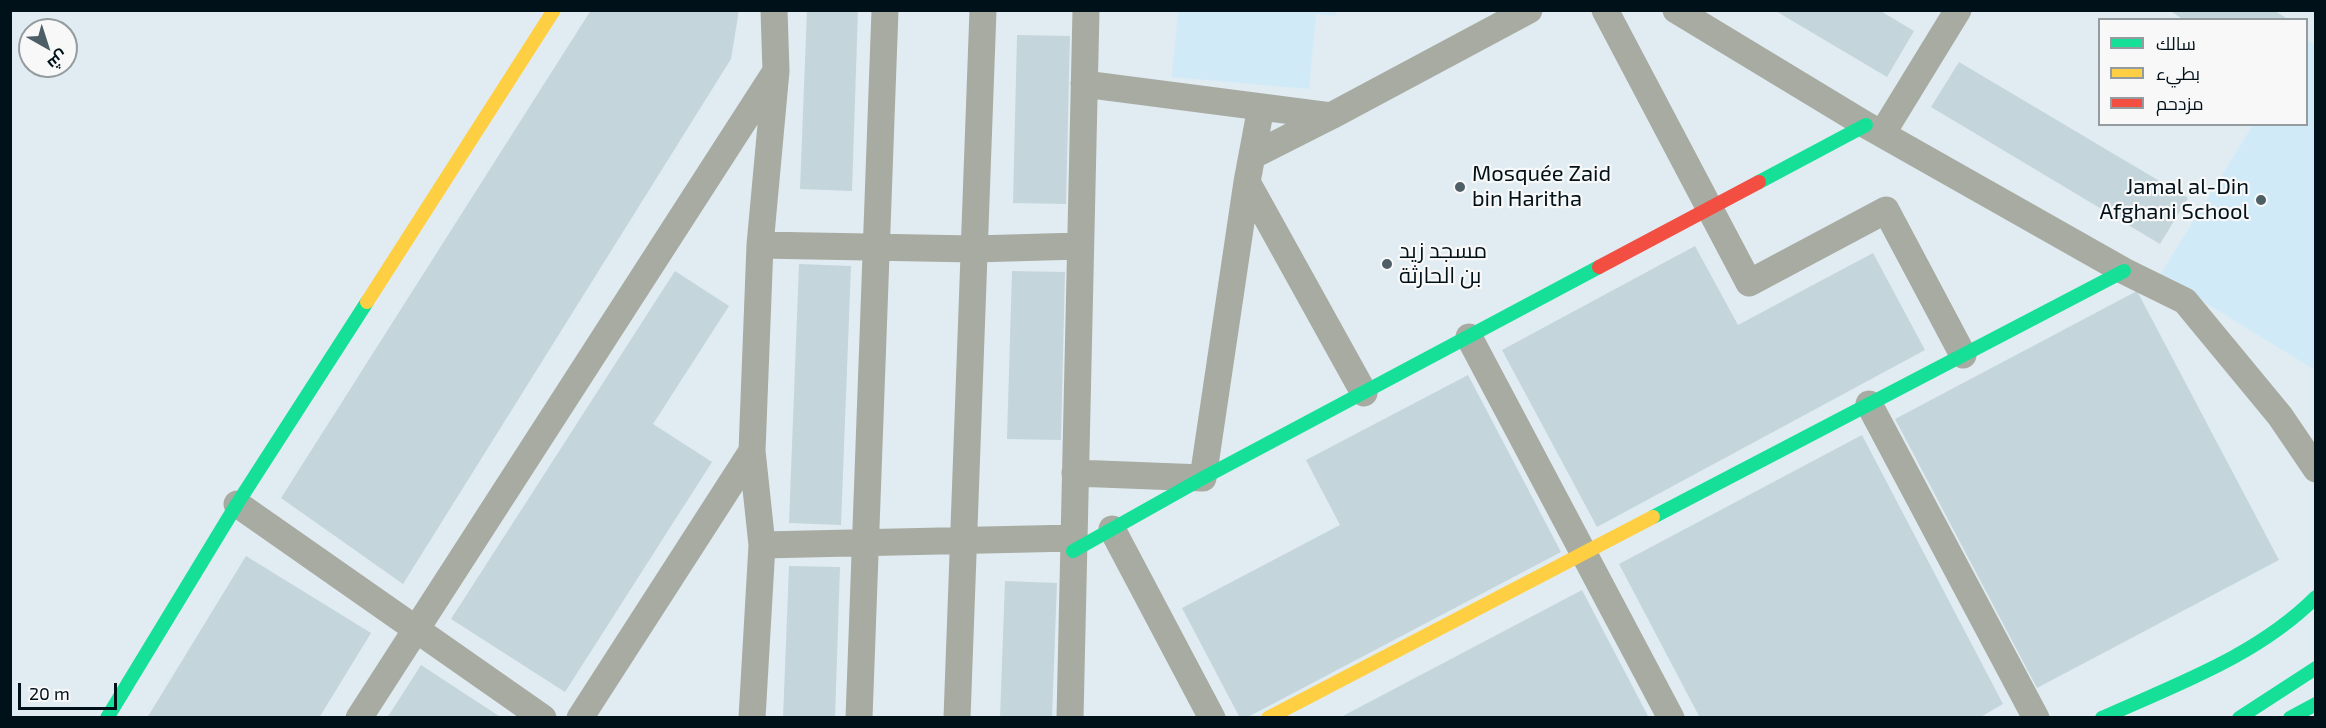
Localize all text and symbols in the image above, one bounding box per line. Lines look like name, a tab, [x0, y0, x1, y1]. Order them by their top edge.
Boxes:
north arrow	[18, 18, 78, 78]
legend	[2098, 18, 2308, 126]
text: سالك	[2156, 32, 2196, 54]
text: ش	[44, 47, 72, 75]
text: بطيء	[2156, 62, 2200, 84]
text: مزدحم	[2156, 92, 2204, 114]
place label: Mosquée Zaid bin Haritha	[1472, 161, 1611, 212]
place label: Jamal al-Din Afghani School	[2099, 174, 2249, 226]
marker: Mosquée Zaid bin Haritha	[1453, 180, 1467, 194]
marker: Jamal al-Din Afghani School	[2254, 193, 2268, 207]
place label: مسجد زيد بن الحارثة	[1399, 238, 1487, 290]
marker: مسجد زيد بن الحارثة	[1380, 257, 1394, 271]
scale bar	[21, 671, 120, 709]
text: 20 m	[29, 682, 70, 704]

